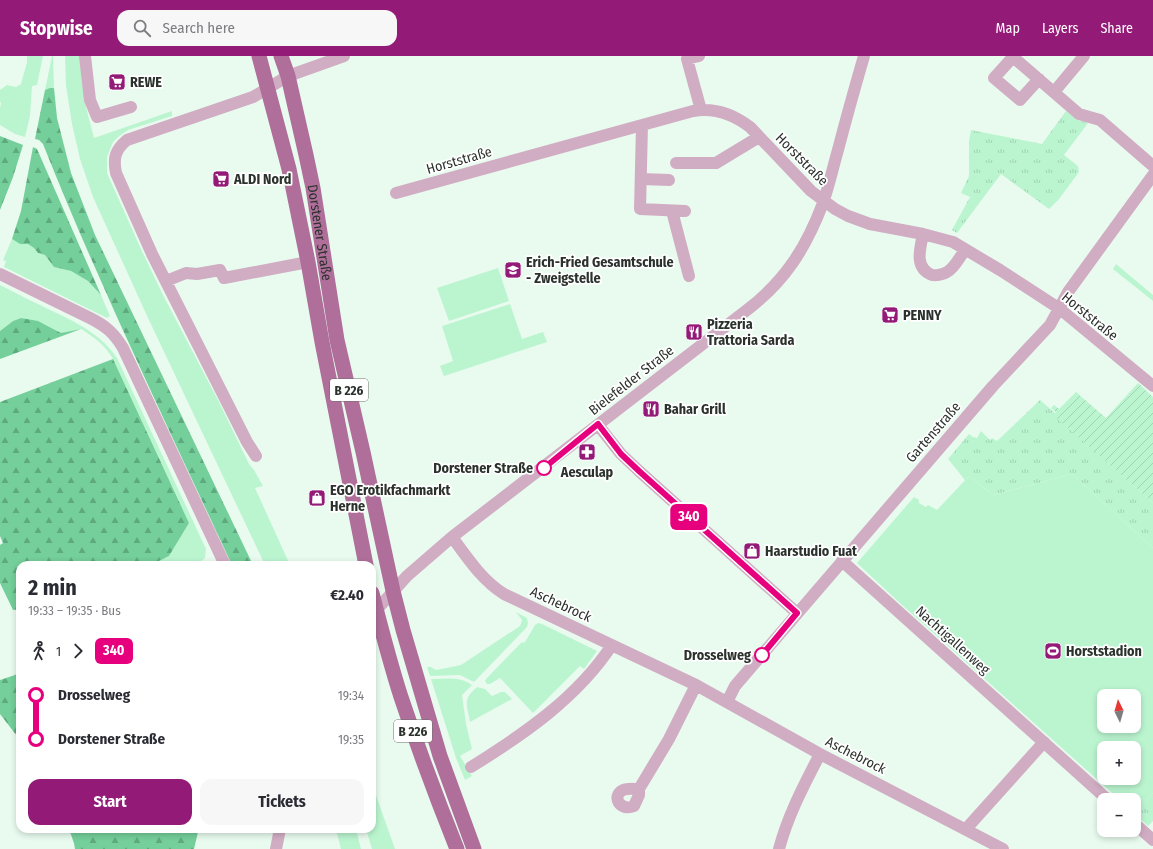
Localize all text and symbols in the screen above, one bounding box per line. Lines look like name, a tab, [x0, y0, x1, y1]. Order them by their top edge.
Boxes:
search box	[117, 10, 397, 46]
text: Stopwise	[20, 17, 93, 40]
icon: search	[131, 17, 153, 39]
text: Search here	[163, 19, 235, 37]
text: Map	[996, 20, 1020, 37]
text: Layers	[1042, 20, 1078, 37]
text: Share	[1100, 20, 1133, 37]
supermarket icon: REWE	[107, 72, 127, 92]
place label: REWE	[130, 74, 162, 91]
street label: Horststraße	[772, 130, 832, 189]
street label: Horststraße	[424, 143, 494, 178]
supermarket icon: ALDI Nord	[211, 169, 231, 189]
place label: ALDI Nord	[233, 171, 291, 188]
street label: Dorstener Straße	[304, 183, 336, 282]
place label: Erich-Fried Gesamtschule - Zweigstelle	[526, 254, 674, 287]
school or university icon: Erich-Fried Gesamtschule - Zweigstelle	[503, 260, 523, 280]
street label: Horststraße	[1058, 289, 1121, 344]
supermarket icon: PENNY	[880, 305, 900, 325]
place label: PENNY	[903, 307, 942, 324]
place label: Pizzeria Trattoria Sarda	[707, 316, 794, 349]
restaurant icon: Pizzeria Trattoria Sarda	[684, 322, 704, 342]
street label: Bielefelder Straße	[585, 342, 677, 419]
road number: B 226	[330, 379, 368, 401]
restaurant icon: Bahar Grill	[641, 399, 661, 419]
street label: Gartenstraße	[902, 399, 964, 466]
place label: Bahar Grill	[664, 401, 726, 418]
pharmacy icon: Aesculap	[577, 442, 597, 462]
place label: Dorstener Straße	[433, 460, 533, 477]
marker: Dorstener Straße	[536, 460, 552, 476]
place label: Aesculap	[560, 464, 614, 481]
place label: EGO Erotikfachmarkt Herne	[330, 482, 451, 515]
shop icon: EGO Erotikfachmarkt Herne	[307, 488, 327, 508]
line badge: 340	[666, 504, 712, 530]
text: 340	[678, 508, 700, 525]
shop icon: Haarstudio Fuat	[742, 541, 762, 561]
place label: Haarstudio Fuat	[765, 543, 858, 560]
text: 2 min	[28, 574, 77, 601]
street label: Aschebrock	[528, 583, 594, 626]
text: €2.40	[330, 586, 364, 604]
text: 19:33 – 19:35 · Bus	[28, 603, 121, 618]
street label: Nachtigallenweg	[912, 603, 994, 678]
icon: walk	[28, 640, 50, 662]
icon: forward	[67, 640, 89, 662]
sports icon: Horststadion	[1043, 641, 1063, 661]
text: 340	[103, 642, 125, 659]
place label: Horststadion	[1066, 643, 1142, 660]
text: 1	[56, 644, 61, 659]
place label: Drosselweg	[684, 647, 751, 664]
marker: Drosselweg	[754, 647, 770, 663]
text: Drosselweg	[58, 686, 130, 704]
text: 19:34	[338, 688, 364, 703]
north arrow	[1097, 689, 1141, 733]
map controls	[1097, 689, 1141, 837]
road number: B 226	[394, 720, 432, 742]
text: Dorstener Straße	[58, 730, 165, 748]
text: 19:35	[338, 732, 364, 747]
street label: Aschebrock	[823, 733, 889, 778]
button: +	[1097, 741, 1141, 785]
button: Start	[28, 779, 192, 825]
button: Tickets	[200, 779, 364, 825]
button: −	[1097, 793, 1141, 837]

